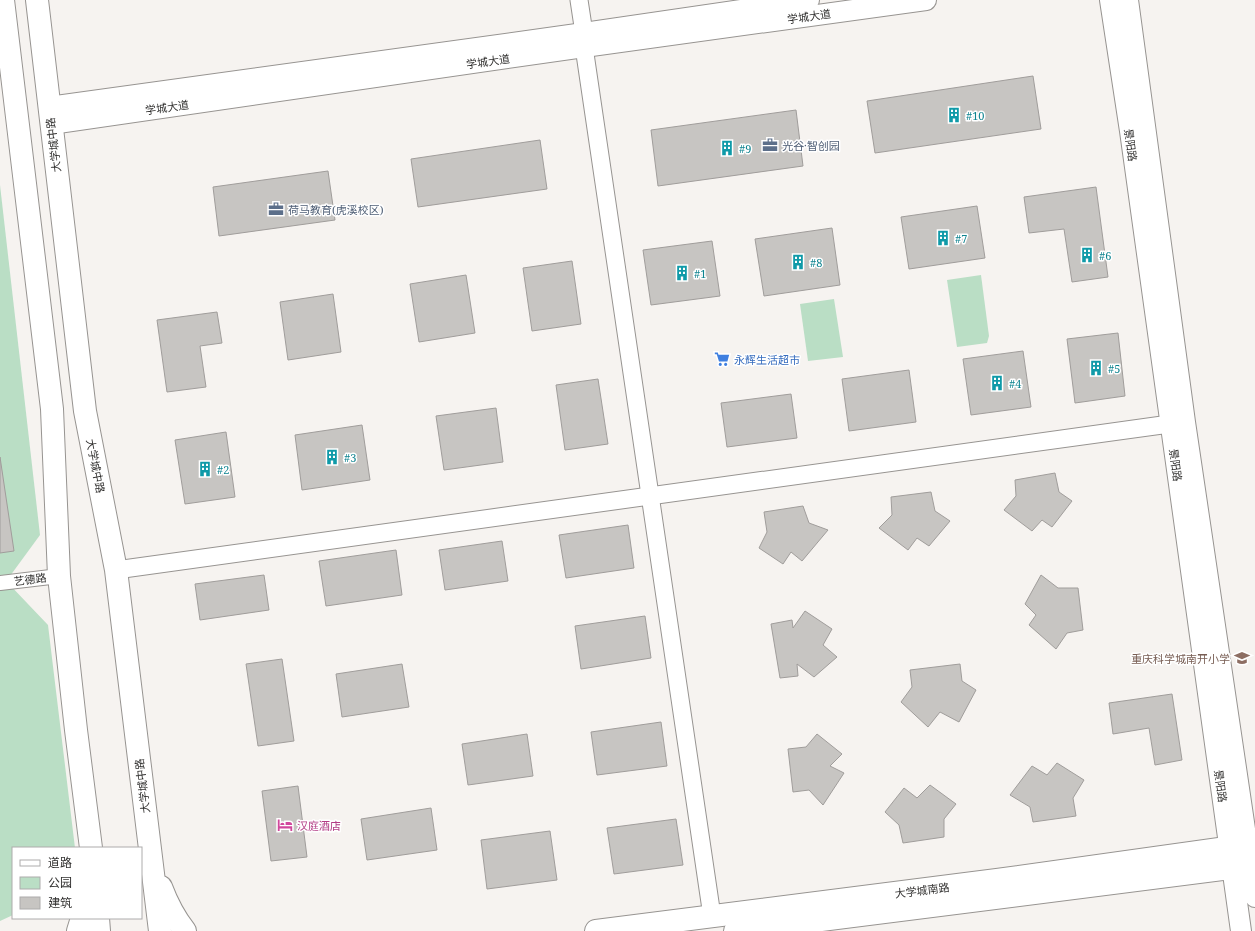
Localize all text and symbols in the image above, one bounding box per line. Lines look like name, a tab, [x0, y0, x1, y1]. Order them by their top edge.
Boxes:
street label: 学城大道	[786, 6, 832, 26]
street label: 学城大道	[465, 51, 511, 71]
street label: 学城大道	[144, 97, 190, 117]
building icon: #10	[945, 106, 963, 124]
place label: #10	[966, 108, 984, 123]
street label: 大学城中路	[42, 117, 64, 173]
street label: 景阳路	[1121, 128, 1141, 162]
office icon: 光谷·智创园	[761, 136, 779, 154]
place label: 光谷·智创园	[782, 138, 840, 153]
building icon: #9	[718, 139, 736, 157]
place label: #9	[739, 141, 751, 156]
office icon: 荷马教育(虎溪校区)	[267, 200, 285, 218]
place label: 荷马教育(虎溪校区)	[288, 202, 384, 217]
building icon: #7	[934, 229, 952, 247]
place label: #7	[955, 231, 967, 246]
building icon: #6	[1078, 246, 1096, 264]
place label: #6	[1099, 248, 1111, 263]
building icon: #8	[789, 253, 807, 271]
place label: #8	[810, 255, 822, 270]
building icon: #1	[673, 264, 691, 282]
place label: #1	[694, 266, 706, 281]
supermarket icon: 永辉生活超市	[713, 350, 731, 368]
place label: 永辉生活超市	[734, 352, 800, 367]
building icon: #5	[1087, 359, 1105, 377]
place label: #5	[1108, 361, 1120, 376]
building icon: #4	[988, 374, 1006, 392]
place label: #4	[1009, 376, 1021, 391]
street label: 大学城中路	[83, 438, 109, 494]
building icon: #3	[323, 448, 341, 466]
street label: 景阳路	[1166, 448, 1186, 482]
place label: #3	[344, 450, 356, 465]
building icon: #2	[196, 460, 214, 478]
place label: #2	[217, 462, 229, 477]
street label: 艺德路	[13, 570, 47, 588]
school or university icon: 重庆科学城南开小学	[1233, 649, 1251, 667]
place label: 重庆科学城南开小学	[1131, 651, 1230, 666]
street label: 大学城中路	[131, 758, 153, 814]
street label: 景阳路	[1211, 769, 1231, 803]
hotel icon: 汉庭酒店	[276, 816, 294, 834]
place label: 汉庭酒店	[297, 818, 341, 833]
legend	[12, 847, 142, 919]
text: 道路	[48, 854, 72, 871]
text: 公园	[48, 874, 72, 891]
street label: 大学城南路	[894, 879, 950, 901]
text: 建筑	[48, 894, 72, 911]

